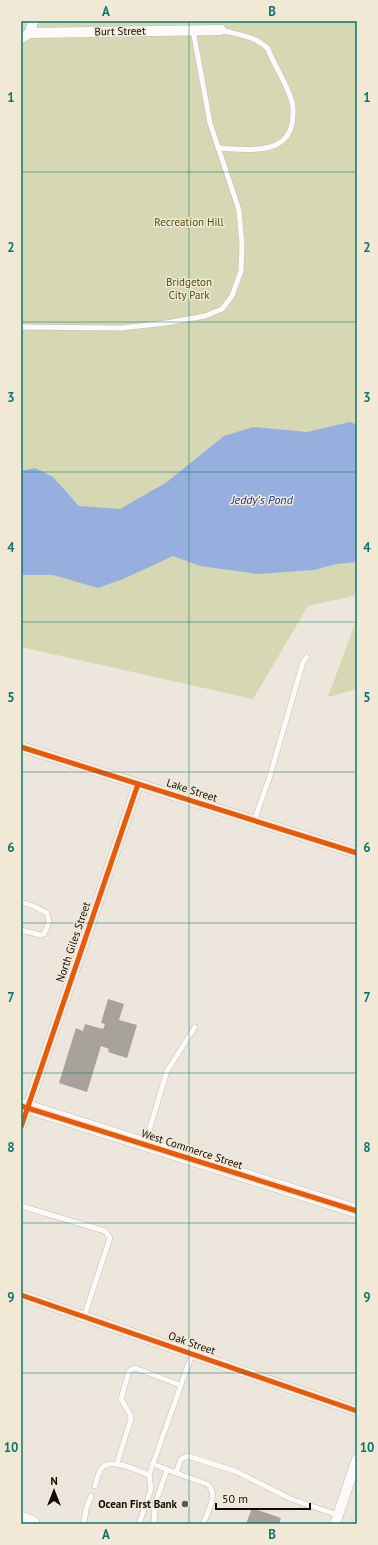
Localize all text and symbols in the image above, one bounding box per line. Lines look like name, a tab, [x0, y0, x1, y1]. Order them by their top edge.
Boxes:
text: A	[102, 3, 110, 20]
text: B	[268, 3, 276, 20]
street label: Burt Street	[94, 24, 146, 38]
text: 1	[7, 89, 15, 106]
text: 1	[363, 89, 371, 106]
park label: Recreation Hill	[154, 215, 225, 229]
text: 2	[7, 239, 15, 256]
text: 2	[363, 239, 371, 256]
park label: Bridgeton City Park	[166, 275, 212, 302]
text: 3	[7, 389, 15, 406]
text: 3	[363, 389, 371, 406]
water label: Jeddy's Pond	[230, 492, 294, 507]
text: 4	[7, 539, 15, 556]
text: 4	[363, 539, 371, 556]
text: 5	[7, 689, 15, 706]
text: 5	[363, 689, 371, 706]
street label: Lake Street	[165, 775, 219, 805]
text: 6	[7, 839, 15, 856]
text: 6	[363, 839, 371, 856]
street label: North Giles Street	[53, 900, 93, 984]
text: 7	[7, 989, 15, 1006]
text: 7	[363, 989, 371, 1006]
street label: West Commerce Street	[140, 1126, 245, 1172]
text: 8	[7, 1139, 15, 1156]
text: 8	[363, 1139, 371, 1156]
text: 9	[7, 1289, 15, 1306]
text: 9	[363, 1289, 371, 1306]
street label: Oak Street	[167, 1328, 218, 1358]
text: 10	[4, 1439, 18, 1456]
text: 10	[360, 1439, 374, 1456]
north arrow	[34, 1471, 74, 1511]
text: N	[50, 1474, 58, 1488]
scale bar	[216, 1485, 310, 1511]
text: 50 m	[222, 1491, 248, 1506]
place label: Ocean First Bank	[98, 1497, 178, 1511]
marker: Ocean First Bank	[180, 1499, 190, 1509]
text: A	[102, 1526, 110, 1543]
text: B	[268, 1526, 276, 1543]

